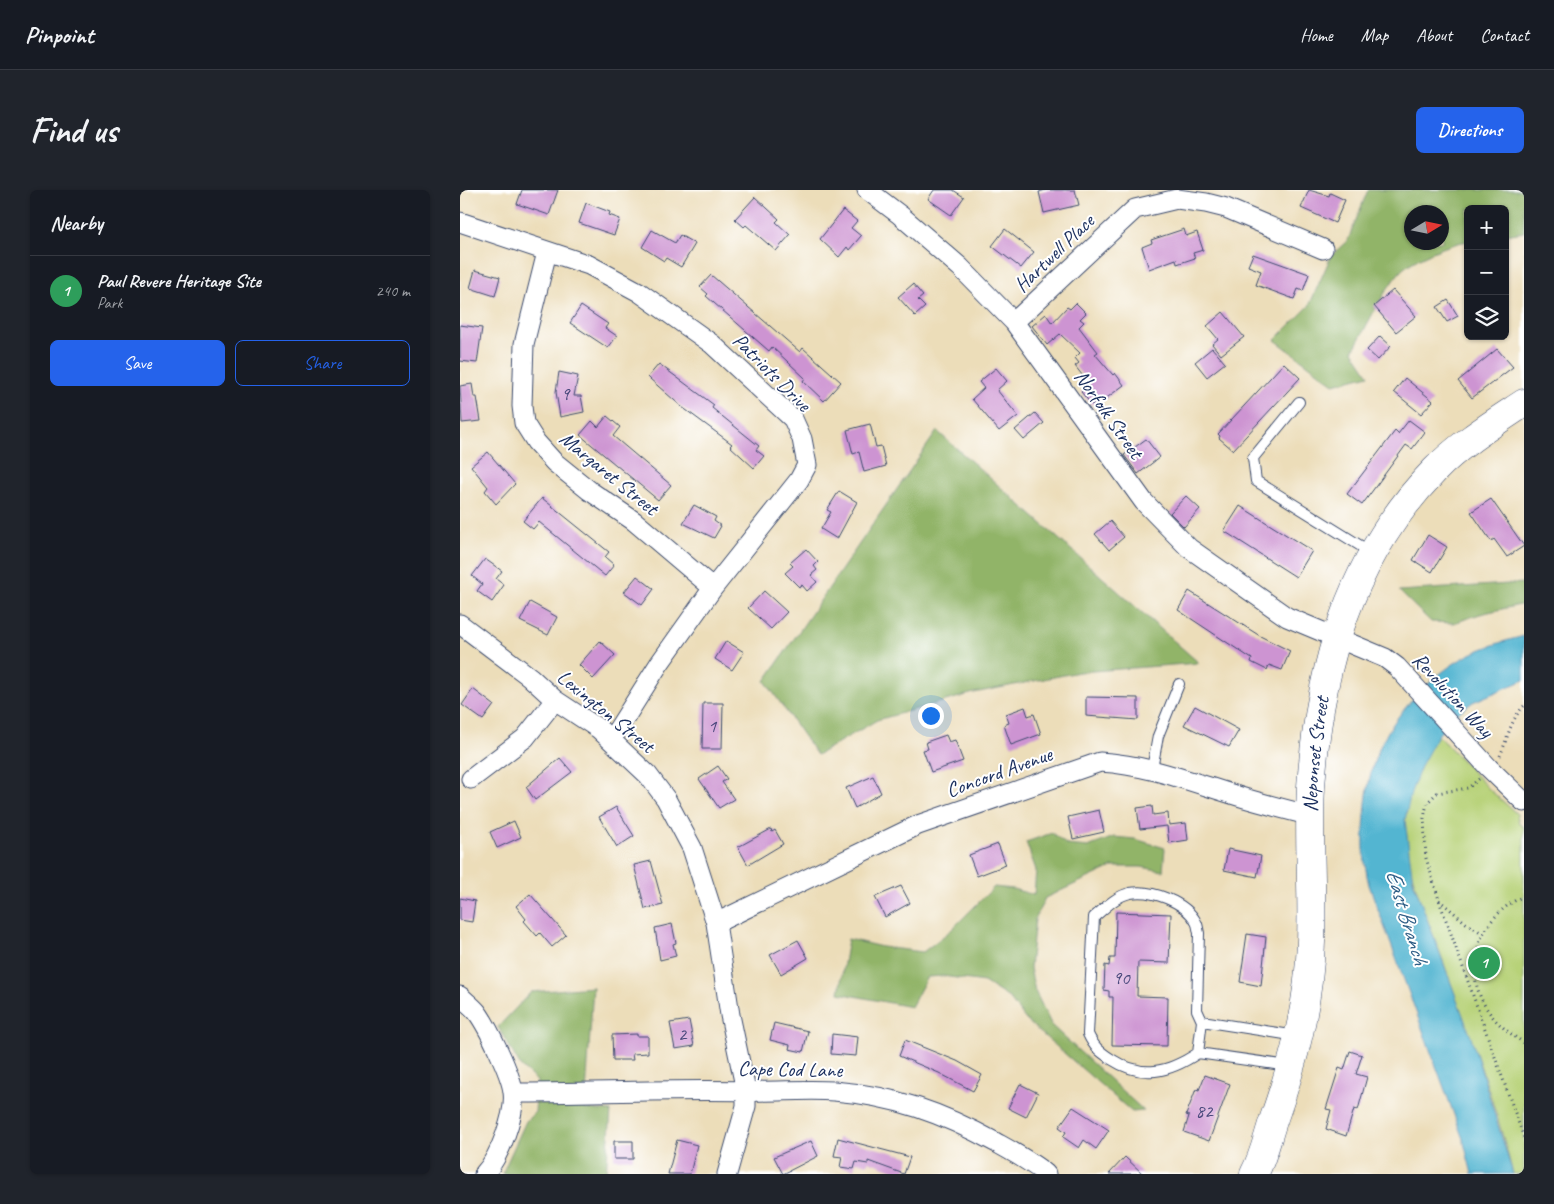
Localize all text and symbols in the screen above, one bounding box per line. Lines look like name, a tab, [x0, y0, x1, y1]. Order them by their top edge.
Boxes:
text: Pinpoint	[25, 20, 94, 50]
text: Home	[1300, 24, 1333, 46]
text: Map	[1361, 24, 1388, 46]
text: About	[1416, 24, 1452, 46]
text: Contact	[1480, 24, 1529, 46]
button: Directions	[1416, 107, 1524, 153]
text: Find us	[30, 108, 117, 153]
north arrow	[1404, 205, 1449, 250]
map controls	[1464, 205, 1509, 340]
button: +	[1464, 205, 1509, 250]
street label: Hartwell Place	[1008, 207, 1101, 298]
text: Nearby	[50, 210, 103, 236]
button: −	[1464, 250, 1509, 295]
text: Paul Revere Heritage Site	[97, 269, 261, 293]
text: 1	[62, 281, 70, 301]
text: 240 m	[376, 281, 410, 301]
text: Park	[97, 293, 122, 313]
button: layers	[1464, 295, 1509, 340]
street label: Patriots Drive	[727, 327, 818, 418]
button: Save	[50, 340, 225, 386]
button: Share	[235, 340, 410, 386]
street label: Norfolk Street	[1069, 364, 1150, 465]
house number: 9	[561, 382, 571, 406]
street label: Margaret Street	[554, 425, 665, 522]
street label: Revolution Way	[1407, 647, 1500, 744]
street label: Lexington Street	[552, 664, 662, 760]
street label: Neponset Street	[1297, 693, 1335, 812]
your location	[918, 703, 944, 729]
house number: 1	[708, 714, 718, 738]
street label: Concord Avenue	[942, 740, 1057, 803]
water label: East Branch	[1379, 866, 1435, 969]
pin: 1	[1468, 944, 1500, 982]
house number: 90	[1112, 966, 1131, 990]
house number: 2	[678, 1022, 688, 1046]
street label: Cape Cod Lane	[738, 1055, 843, 1083]
house number: 82	[1195, 1099, 1214, 1123]

